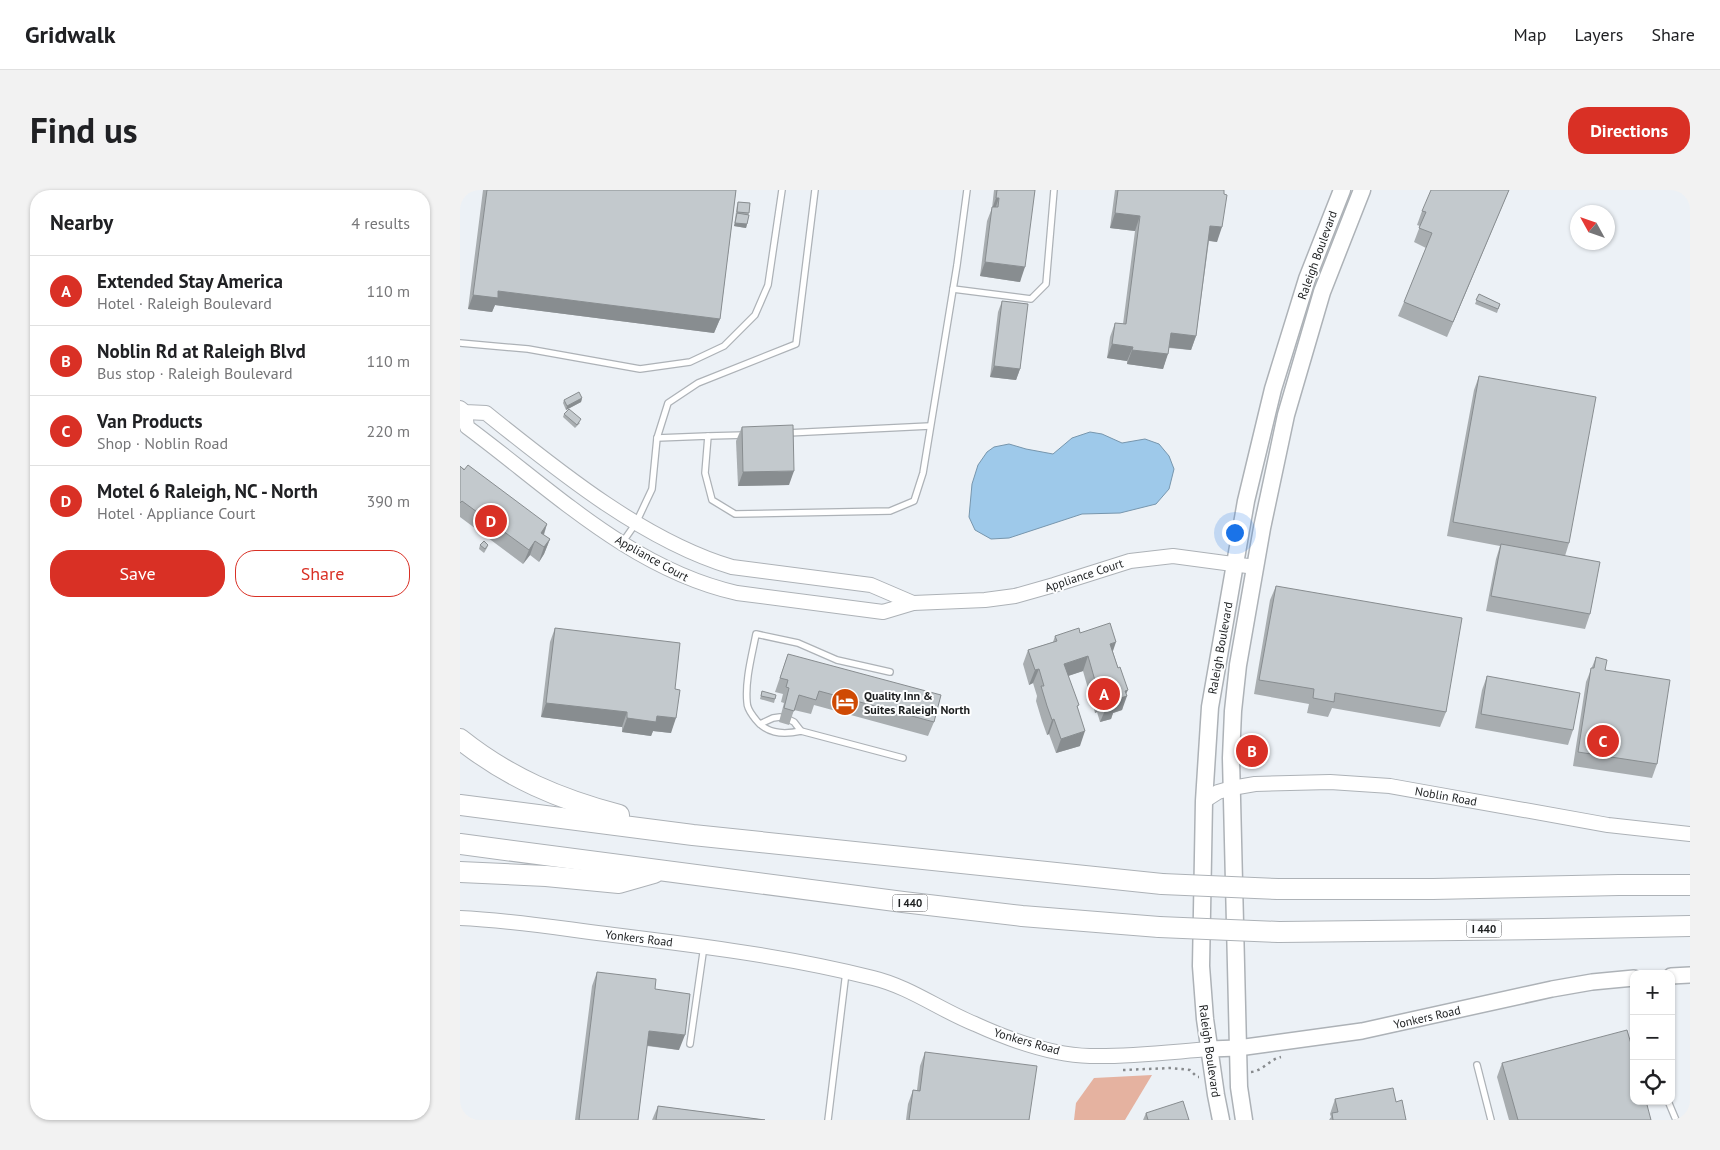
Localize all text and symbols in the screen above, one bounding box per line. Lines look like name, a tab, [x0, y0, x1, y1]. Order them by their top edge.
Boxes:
text: Gridwalk	[25, 19, 115, 50]
text: Map	[1514, 23, 1546, 46]
text: Layers	[1574, 23, 1623, 46]
text: Share	[1651, 23, 1695, 46]
text: Find us	[30, 107, 138, 153]
button: Directions	[1568, 107, 1690, 154]
north arrow	[1570, 205, 1615, 250]
street label: Raleigh Boulevard	[1294, 208, 1340, 302]
text: Nearby	[50, 209, 113, 236]
text: 4 results	[351, 213, 410, 233]
text: Extended Stay America	[97, 269, 283, 293]
text: A	[61, 281, 71, 301]
text: 110 m	[367, 281, 410, 301]
text: Hotel · Raleigh Boulevard	[97, 293, 272, 313]
text: Noblin Rd at Raleigh Blvd	[97, 339, 306, 363]
text: B	[61, 351, 71, 371]
text: 110 m	[367, 351, 410, 371]
text: Bus stop · Raleigh Boulevard	[97, 363, 293, 383]
text: Van Products	[97, 409, 202, 433]
text: C	[62, 421, 70, 441]
text: 220 m	[367, 421, 410, 441]
text: Shop · Noblin Road	[97, 433, 228, 453]
text: Motel 6 Raleigh, NC - North	[97, 479, 318, 503]
text: D	[61, 491, 71, 511]
text: 390 m	[367, 491, 410, 511]
pin: D	[475, 502, 507, 540]
text: Hotel · Appliance Court	[97, 503, 255, 523]
your location	[1222, 520, 1248, 546]
street label: Appliance Court	[613, 532, 691, 584]
button: Save	[50, 550, 225, 597]
button: Share	[235, 550, 410, 597]
street label: Appliance Court	[1043, 555, 1125, 595]
street label: Raleigh Boulevard	[1204, 601, 1236, 695]
pin: A	[1088, 675, 1120, 713]
hotel icon: Quality Inn & Suites Raleigh North	[830, 687, 860, 717]
place label: Quality Inn & Suites Raleigh North	[864, 688, 970, 717]
pin: C	[1587, 722, 1619, 760]
pin: B	[1236, 732, 1268, 770]
street label: Noblin Road	[1414, 783, 1478, 809]
road number: I 440	[892, 894, 928, 911]
road number: I 440	[1466, 921, 1502, 938]
street label: Yonkers Road	[604, 926, 674, 950]
map controls	[1630, 970, 1675, 1105]
button: +	[1630, 970, 1675, 1015]
street label: Yonkers Road	[1392, 1002, 1462, 1032]
street label: Raleigh Boulevard	[1196, 1004, 1224, 1098]
button: −	[1630, 1015, 1675, 1060]
street label: Yonkers Road	[992, 1024, 1062, 1058]
button: locate	[1630, 1060, 1675, 1105]

